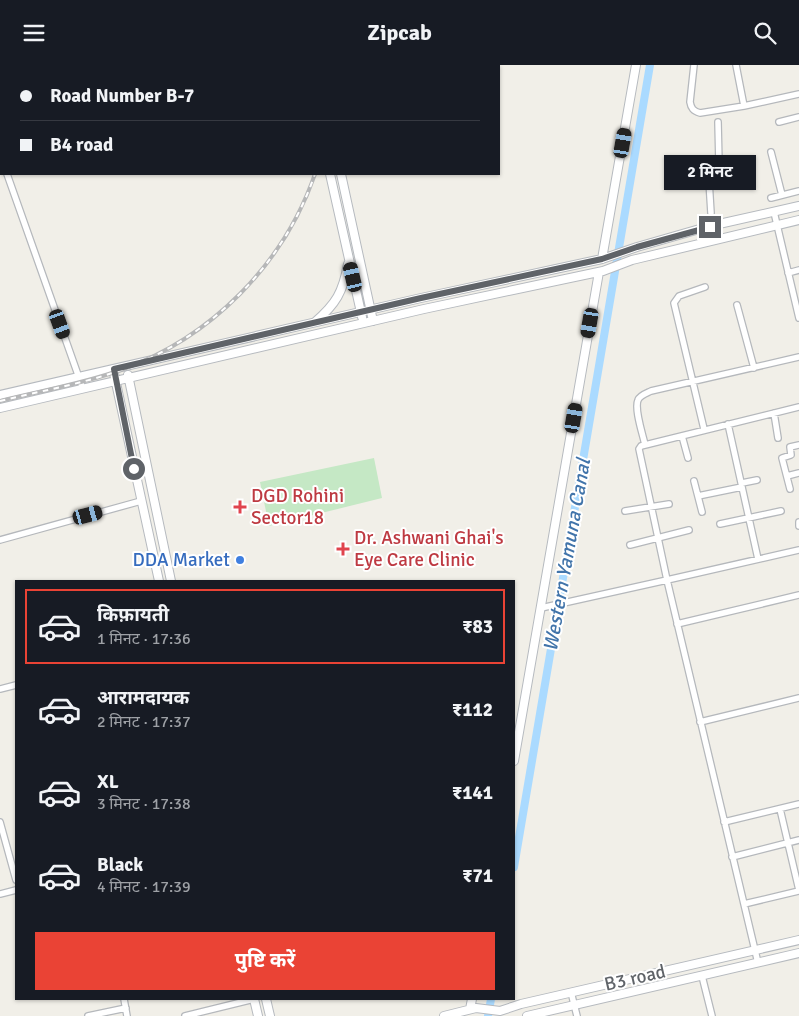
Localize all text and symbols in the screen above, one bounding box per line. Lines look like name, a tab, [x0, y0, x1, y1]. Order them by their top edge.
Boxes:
icon: menu	[20, 19, 48, 47]
text: Zipcab	[367, 19, 432, 46]
icon: search	[751, 19, 779, 47]
text: Road Number B-7	[50, 84, 194, 108]
car	[613, 127, 632, 159]
text: B4 road	[50, 133, 113, 157]
callout: 2 मिनट	[664, 155, 756, 189]
text: 2 मिनट	[687, 162, 733, 182]
route end	[699, 216, 721, 238]
car	[342, 261, 363, 293]
car	[47, 307, 72, 341]
car	[580, 307, 599, 339]
car	[564, 402, 583, 434]
water label: Western Yamuna Canal	[538, 455, 597, 653]
route start	[123, 458, 145, 480]
place label: DGD Rohini Sector18	[251, 484, 344, 530]
marker: DGD Rohini Sector18	[233, 500, 247, 514]
car	[71, 504, 104, 526]
place label: Dr. Ashwani Ghai's Eye Care Clinic	[354, 526, 504, 572]
marker: Dr. Ashwani Ghai's Eye Care Clinic	[336, 542, 350, 556]
place label: DDA Market	[133, 548, 230, 572]
marker: DDA Market	[234, 554, 246, 566]
text: किफ़ायती	[97, 603, 169, 627]
icon: car	[37, 604, 82, 649]
text: ₹83	[462, 615, 493, 639]
text: 1 मिनट · 17:36	[97, 629, 191, 649]
text: आरामदायक	[97, 686, 189, 710]
icon: car	[37, 687, 82, 732]
text: ₹112	[452, 698, 493, 722]
text: 2 मिनट · 17:37	[97, 712, 191, 732]
icon: car	[37, 770, 82, 815]
text: XL	[97, 770, 119, 794]
text: ₹141	[452, 781, 493, 805]
text: 3 मिनट · 17:38	[97, 794, 191, 814]
icon: car	[37, 853, 82, 898]
text: Black	[97, 853, 143, 877]
text: ₹71	[462, 864, 493, 888]
text: 4 मिनट · 17:39	[97, 877, 191, 897]
button: पुष्टि करें	[35, 932, 495, 990]
street label: B3 road	[602, 959, 668, 997]

